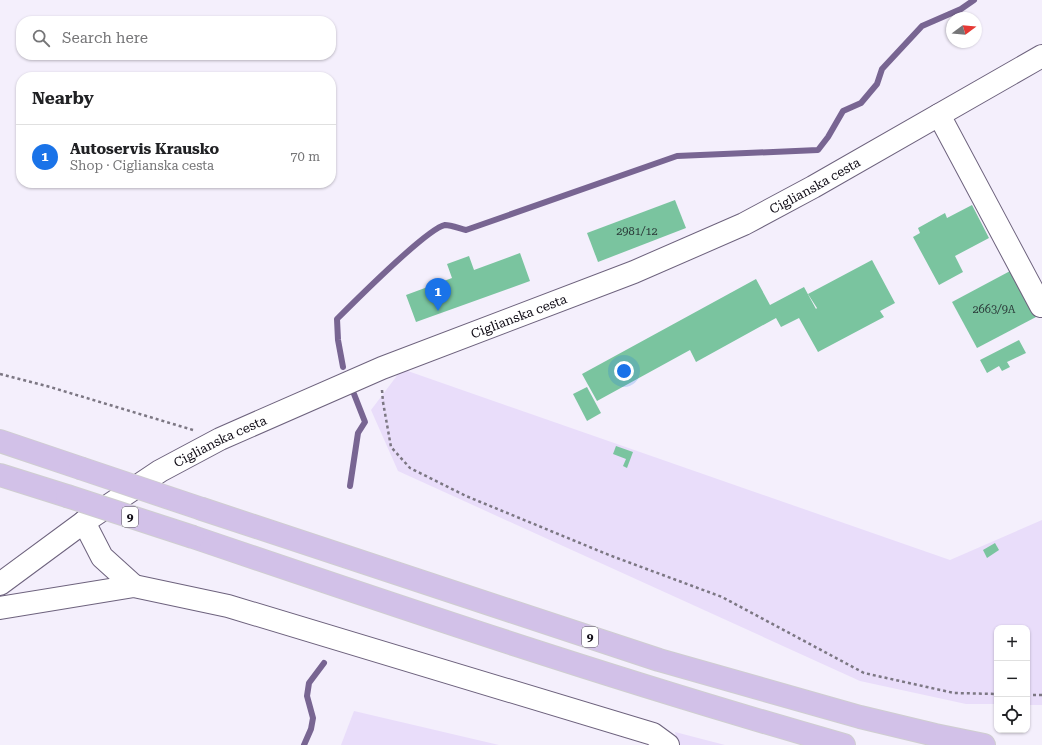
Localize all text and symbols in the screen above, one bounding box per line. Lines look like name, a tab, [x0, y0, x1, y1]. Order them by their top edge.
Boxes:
north arrow	[946, 12, 982, 48]
search box	[16, 16, 336, 60]
icon: search	[30, 27, 52, 49]
text: Search here	[62, 29, 148, 47]
text: Nearby	[32, 88, 94, 108]
text: Autoservis Krausko	[70, 140, 219, 158]
text: 1	[41, 149, 49, 164]
text: 70 m	[290, 149, 320, 164]
street label: Ciglianska cesta	[767, 155, 863, 217]
text: Shop · Ciglianska cesta	[70, 158, 214, 173]
house number: 2981/12	[616, 225, 658, 238]
pin: 1	[425, 278, 451, 311]
street label: Ciglianska cesta	[469, 291, 569, 341]
house number: 2663/9A	[972, 303, 1016, 316]
your location	[614, 361, 634, 381]
street label: Ciglianska cesta	[171, 413, 269, 470]
road number: 9	[122, 507, 138, 527]
map controls	[994, 625, 1030, 733]
button: +	[994, 625, 1030, 661]
road number: 9	[582, 627, 598, 647]
button: −	[994, 661, 1030, 697]
button: locate	[994, 697, 1030, 733]

